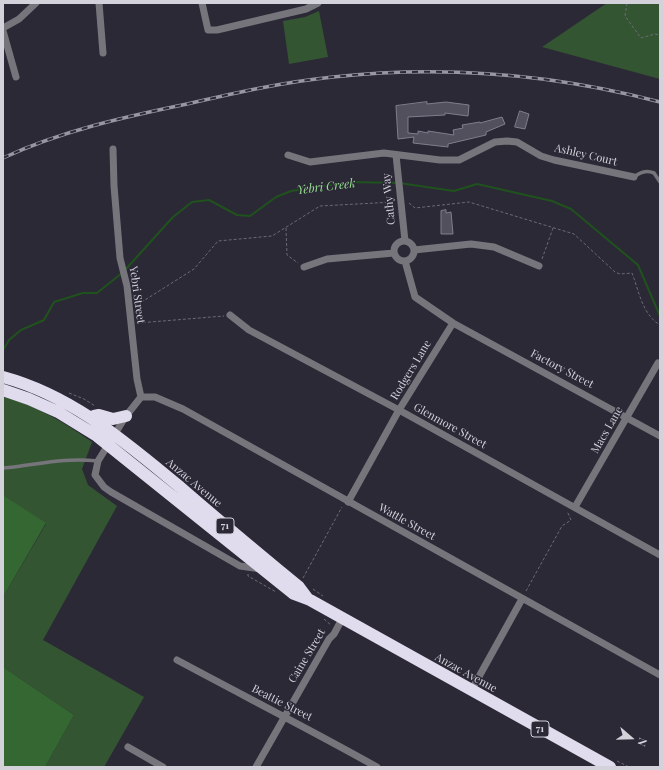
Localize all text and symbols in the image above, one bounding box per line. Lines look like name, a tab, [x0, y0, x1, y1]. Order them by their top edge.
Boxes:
street label: Ashley Court	[553, 141, 619, 169]
street label: Cathy Way	[380, 172, 398, 226]
water label: Yebri Creek	[296, 176, 356, 198]
street label: Yebri Street	[126, 265, 148, 325]
street label: Rodgers Lane	[388, 338, 434, 402]
street label: Factory Street	[528, 347, 596, 391]
street label: Glenmore Street	[411, 401, 489, 451]
street label: Macs Lane	[588, 404, 626, 456]
street label: Anzac Avenue	[163, 456, 225, 510]
street label: Wattle Street	[376, 501, 438, 543]
road number: 71	[216, 518, 234, 534]
street label: Caine Street	[286, 627, 328, 685]
street label: Anzac Avenue	[433, 651, 499, 695]
street label: Beattie Street	[249, 682, 315, 724]
north arrow	[611, 718, 651, 758]
road number: 71	[531, 721, 549, 737]
text: N	[634, 736, 651, 749]

